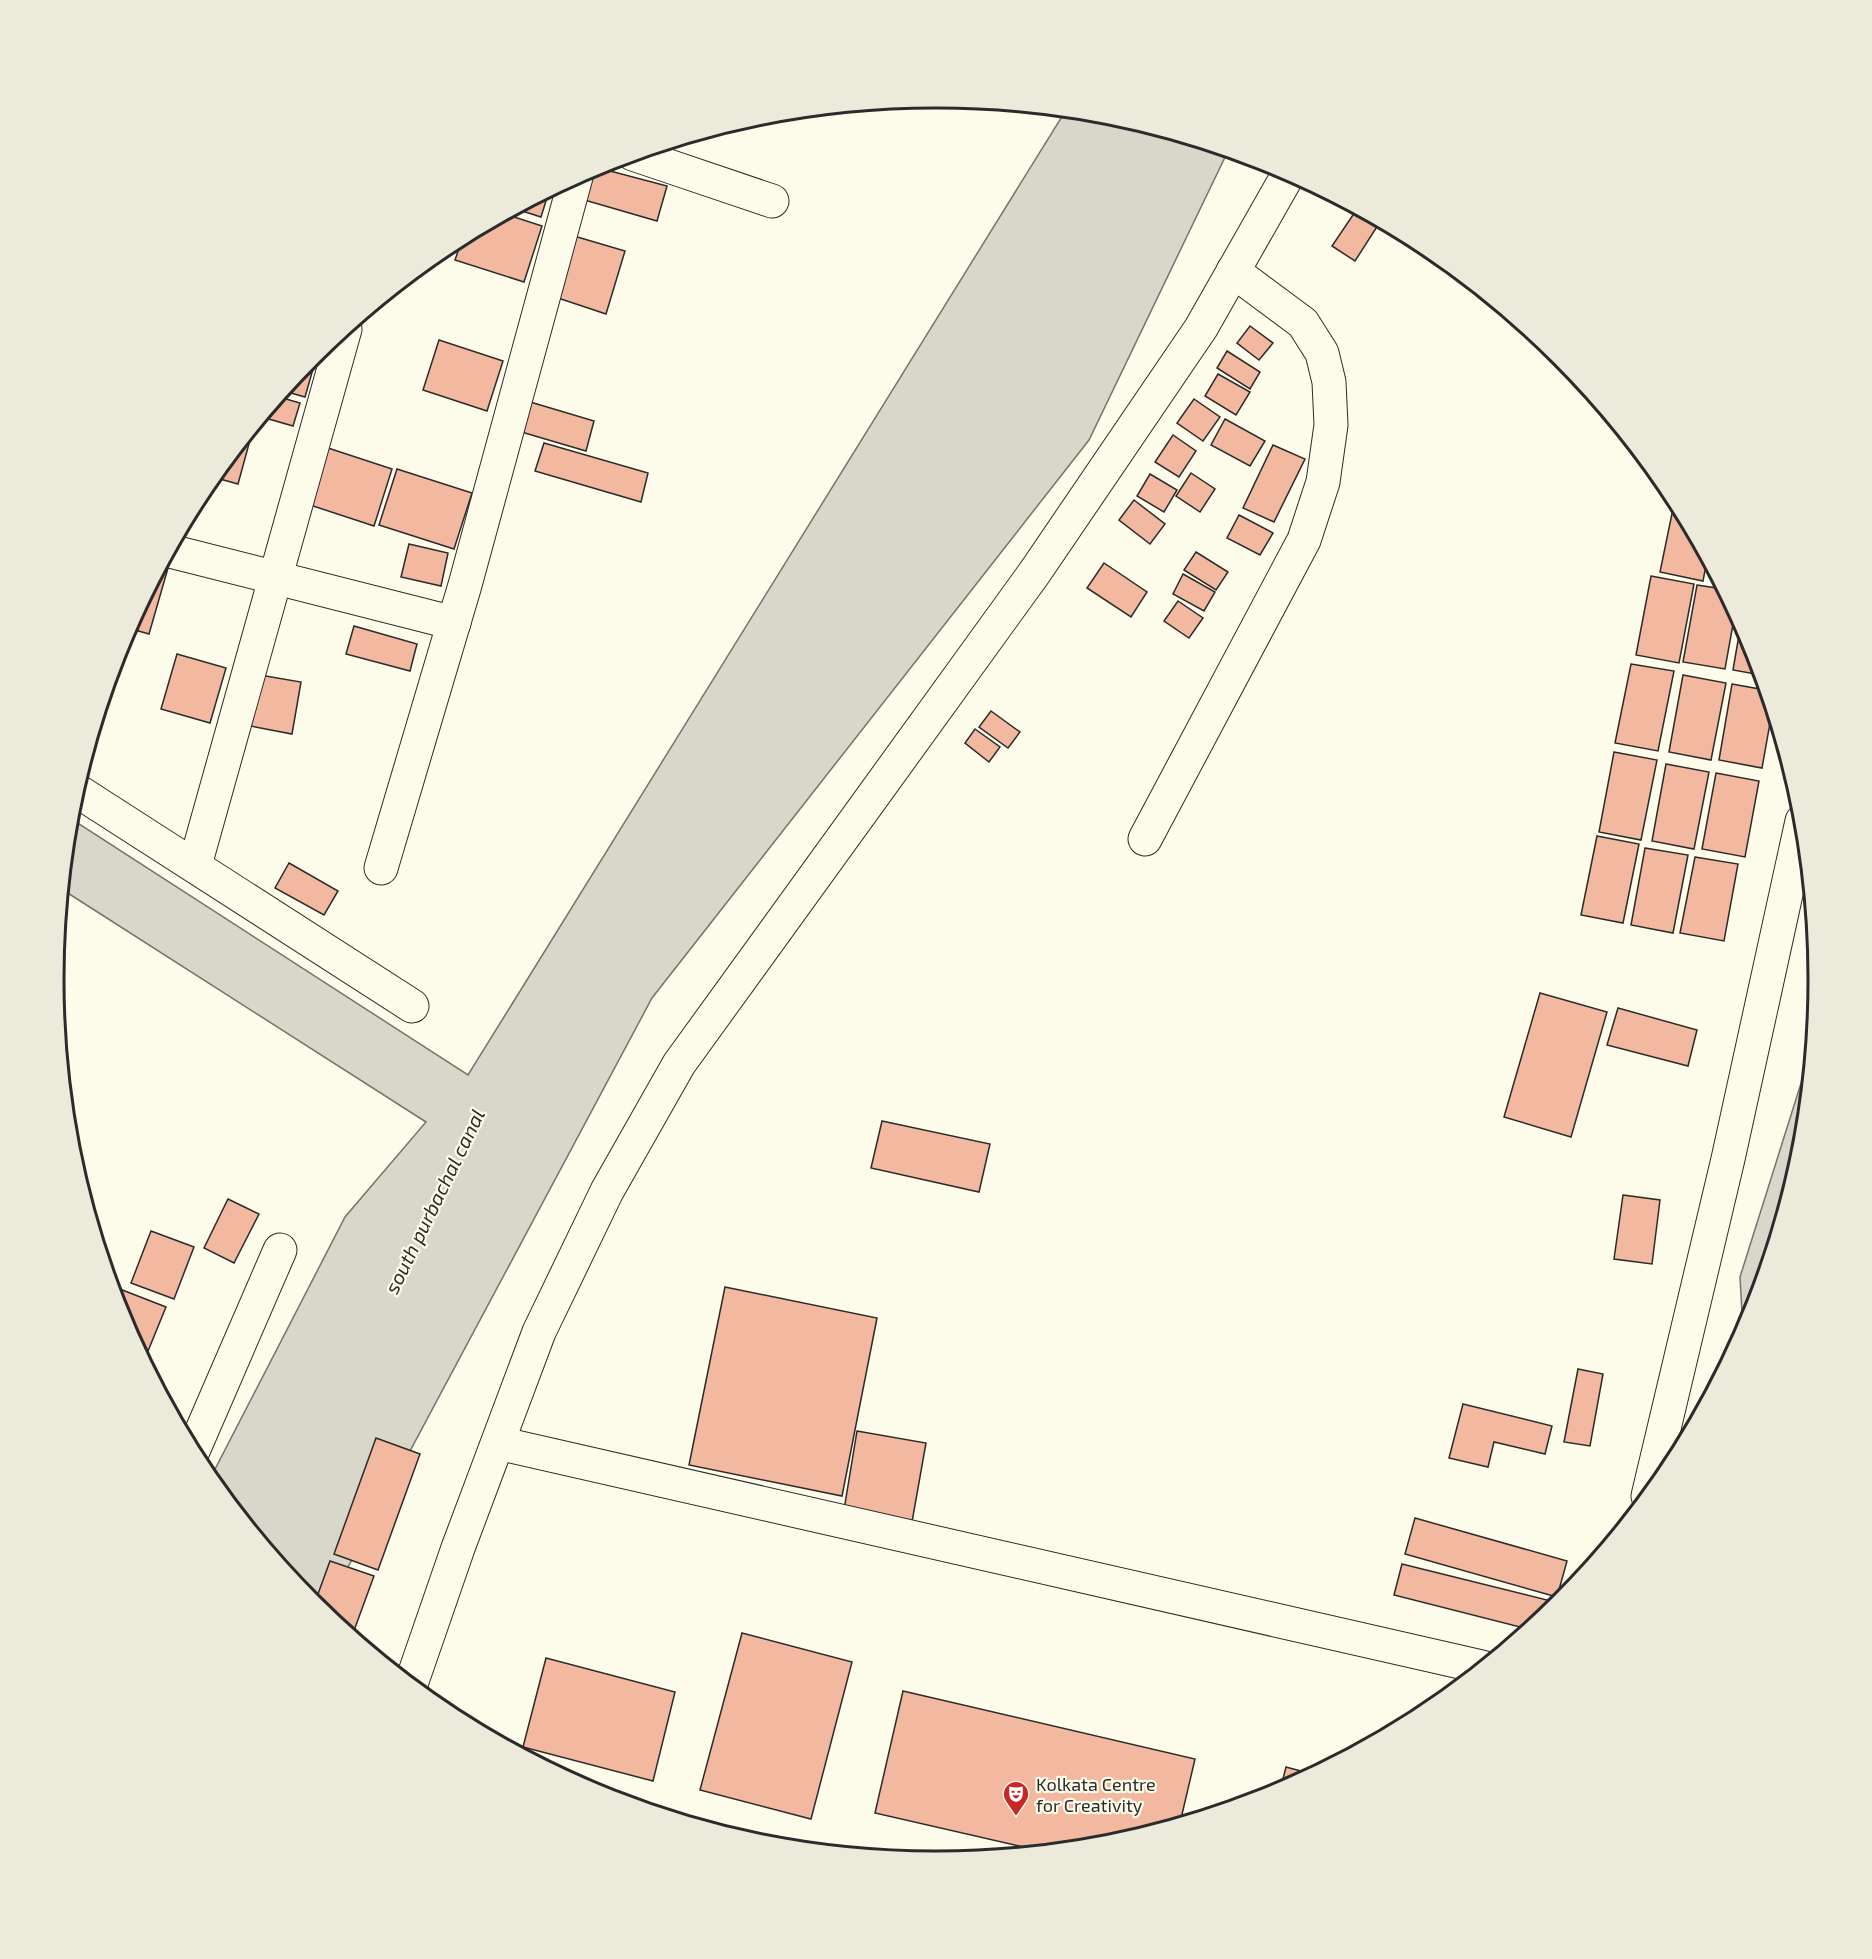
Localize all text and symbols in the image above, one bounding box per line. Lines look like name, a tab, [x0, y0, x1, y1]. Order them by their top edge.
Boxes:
water label: south purbachal canal	[379, 1105, 489, 1297]
place label: Kolkata Centre for Creativity	[1036, 1773, 1156, 1816]
theatre icon: Kolkata Centre for Creativity	[1001, 1779, 1031, 1817]

